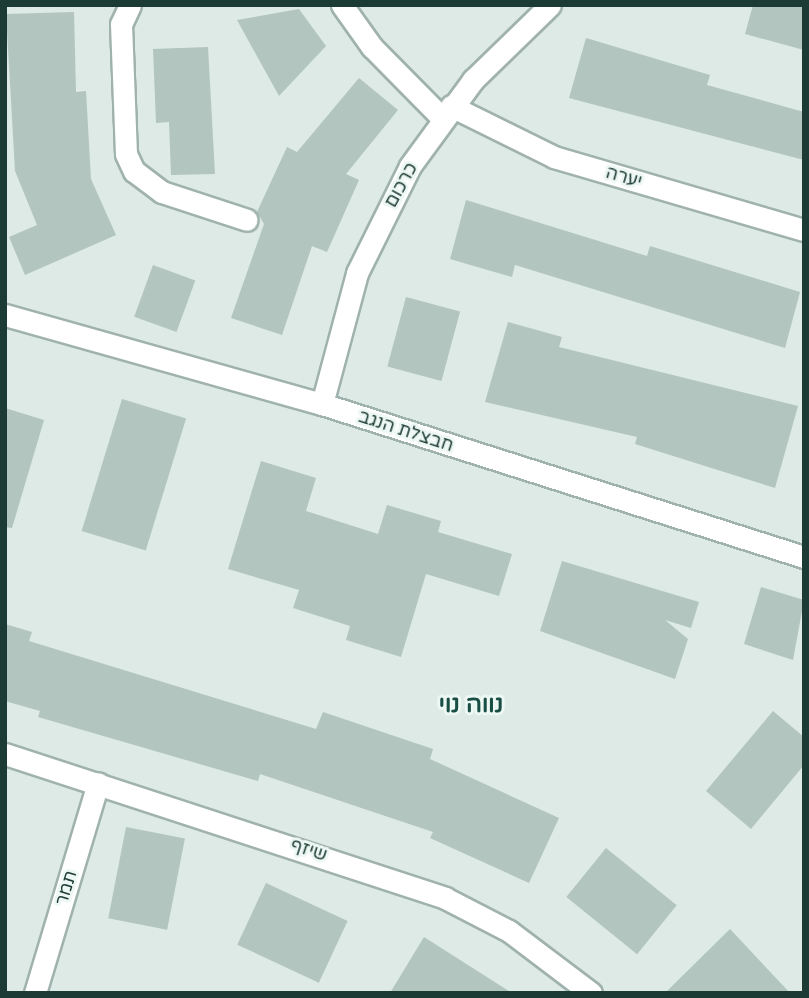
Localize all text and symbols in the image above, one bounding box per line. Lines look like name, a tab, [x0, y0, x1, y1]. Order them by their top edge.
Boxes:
street label: כרכום	[380, 159, 422, 211]
street label: יערה	[603, 162, 645, 192]
street label: חבצלת הנגב	[356, 405, 456, 457]
district label: נווה נוי	[439, 691, 503, 719]
street label: שיזף	[288, 834, 330, 866]
street label: תמר	[51, 868, 81, 908]

